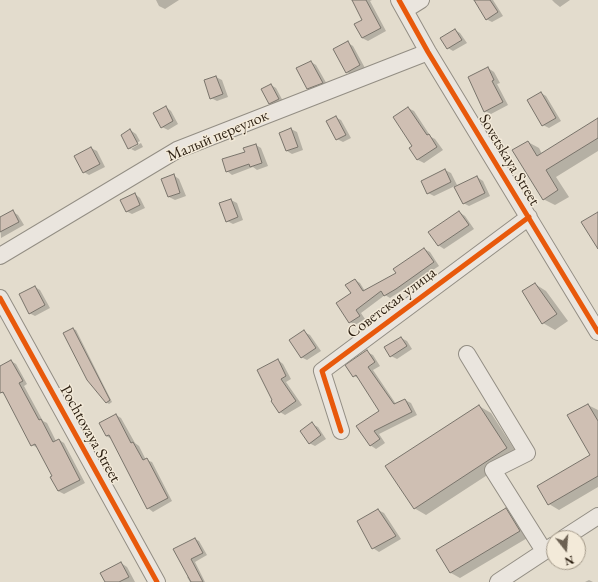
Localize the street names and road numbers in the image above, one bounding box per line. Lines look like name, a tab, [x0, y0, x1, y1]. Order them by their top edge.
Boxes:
street label: Малый переулок	[164, 106, 272, 166]
street label: Sovetskaya Street	[474, 111, 544, 209]
street label: Советская улица	[344, 263, 440, 343]
street label: Pochtovaya Street	[55, 382, 125, 486]

